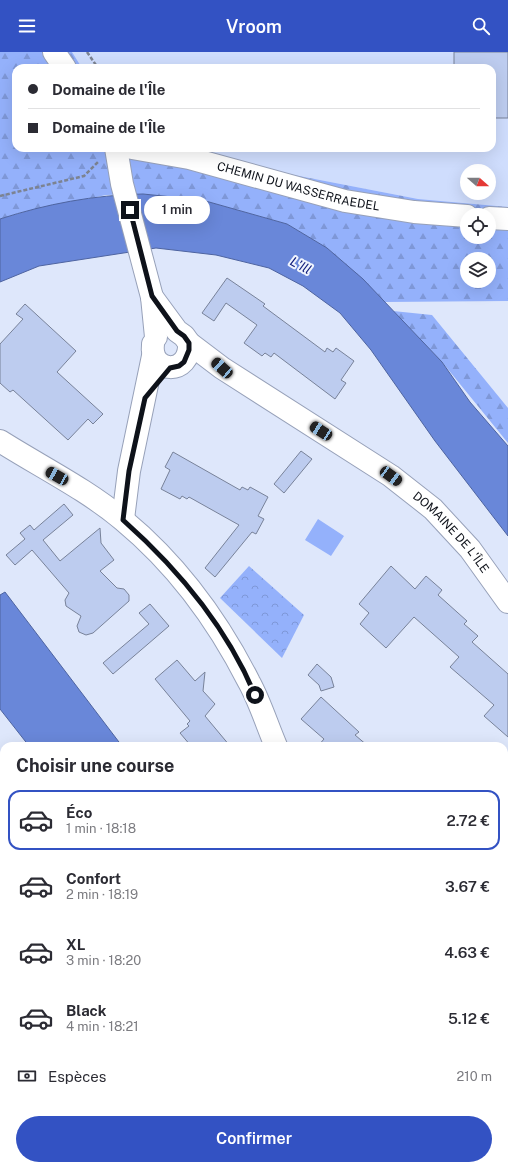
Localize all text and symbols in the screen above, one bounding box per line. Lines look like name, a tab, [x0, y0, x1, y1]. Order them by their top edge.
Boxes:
icon: menu	[16, 15, 38, 37]
icon: search	[470, 15, 492, 37]
text: Vroom	[226, 16, 282, 37]
text: Domaine de l'Île	[52, 81, 165, 98]
text: Domaine de l'Île	[52, 119, 165, 136]
street label: CHEMIN DU WASSERRAEDEL	[215, 159, 381, 213]
north arrow	[460, 164, 496, 200]
map controls	[460, 164, 496, 288]
callout: 1 min	[144, 196, 210, 224]
route end	[121, 201, 139, 219]
text: 1 min	[162, 202, 192, 217]
button: locate	[460, 208, 496, 244]
button: layers	[460, 252, 496, 288]
water label: L'Ill	[288, 254, 314, 277]
car	[209, 356, 235, 380]
car	[308, 419, 334, 443]
car	[378, 464, 404, 488]
car	[44, 465, 70, 487]
street label: DOMAINE DE L'ÎLE	[410, 489, 492, 575]
route start	[246, 686, 264, 704]
text: Choisir une course	[16, 755, 174, 776]
icon: car	[18, 802, 54, 838]
text: Éco	[66, 804, 92, 821]
text: 2.72 €	[447, 812, 490, 829]
text: 1 min · 18:18	[66, 821, 136, 836]
icon: car	[18, 868, 54, 904]
text: Confort	[66, 870, 121, 887]
text: 3.67 €	[445, 878, 490, 895]
text: 2 min · 18:19	[66, 887, 138, 902]
icon: car	[18, 934, 54, 970]
text: XL	[66, 936, 85, 953]
text: 4.63 €	[444, 944, 490, 961]
text: 3 min · 18:20	[66, 953, 141, 968]
icon: car	[18, 1000, 54, 1036]
text: Black	[66, 1002, 106, 1019]
text: 5.12 €	[448, 1010, 490, 1027]
text: 4 min · 18:21	[66, 1019, 139, 1034]
icon: cash	[16, 1065, 38, 1087]
text: Espèces	[48, 1068, 106, 1085]
text: 210 m	[457, 1069, 492, 1084]
button: Confirmer	[16, 1116, 492, 1162]

